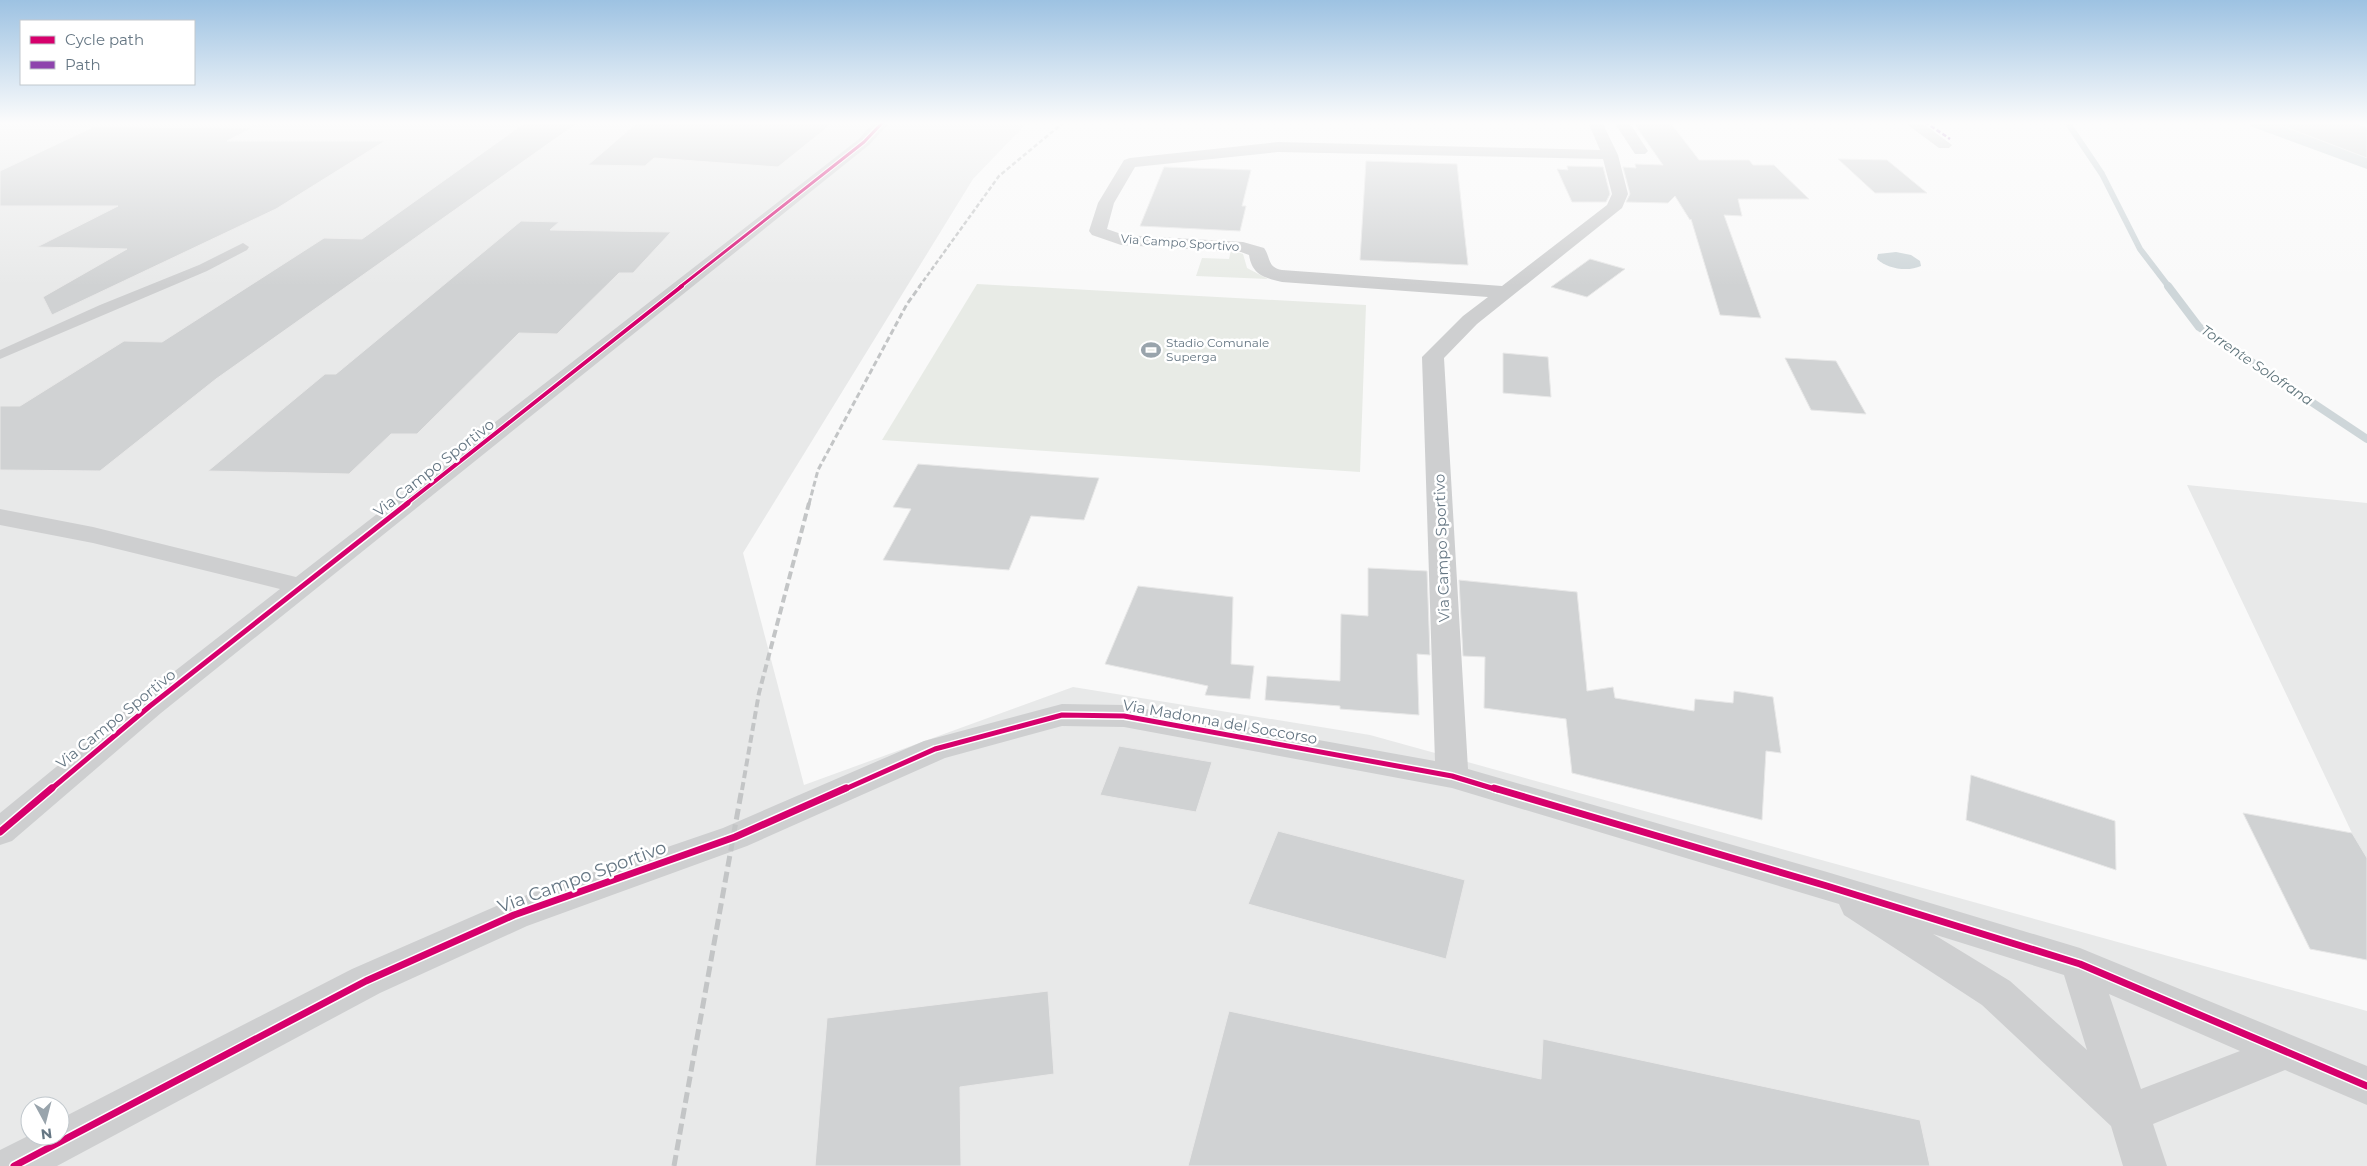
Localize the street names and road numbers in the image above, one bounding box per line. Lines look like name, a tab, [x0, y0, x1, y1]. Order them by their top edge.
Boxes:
street label: Via Campo Sportivo	[1120, 231, 1240, 254]
street label: Via Campo Sportivo	[369, 414, 498, 521]
street label: Via Campo Sportivo	[1429, 474, 1454, 622]
street label: Via Campo Sportivo	[52, 665, 179, 773]
street label: Via Madonna del Soccorso	[1121, 695, 1319, 748]
street label: Via Campo Sportivo	[495, 836, 669, 918]

